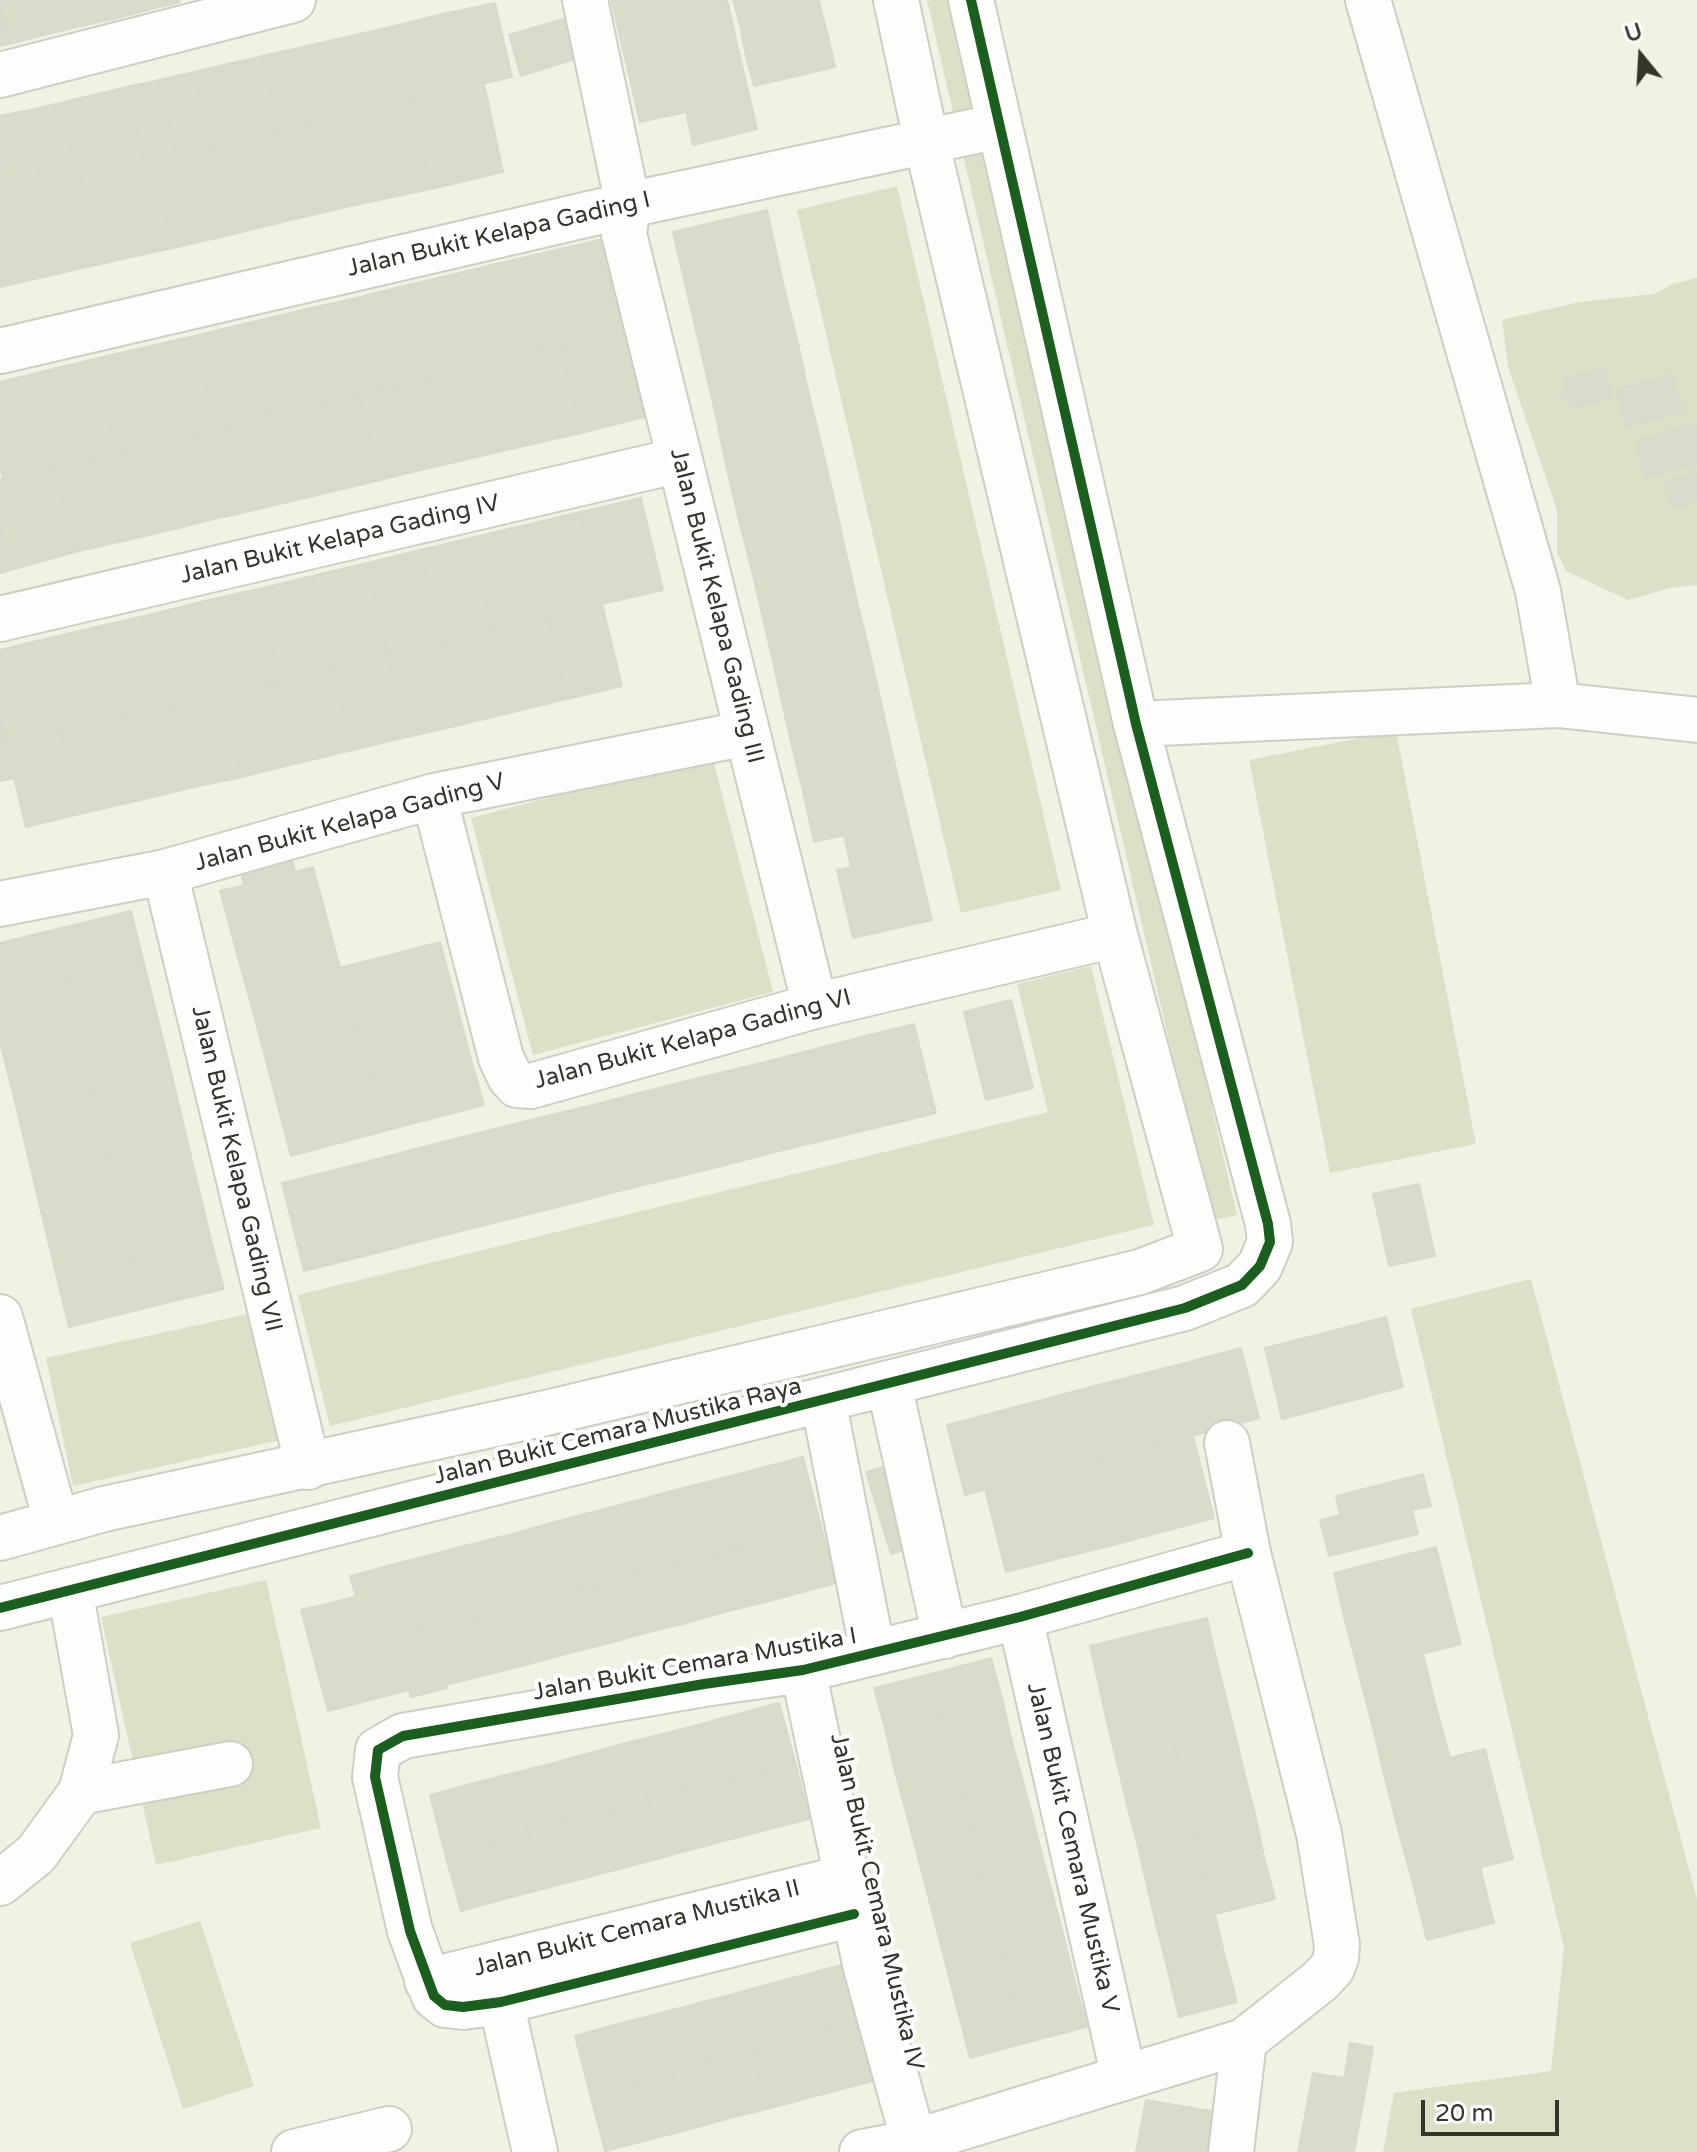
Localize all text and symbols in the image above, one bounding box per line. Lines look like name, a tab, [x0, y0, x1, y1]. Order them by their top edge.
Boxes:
north arrow	[1601, 16, 1681, 96]
text: U	[1622, 18, 1646, 48]
street label: Jalan Bukit Kelapa Gading I	[345, 186, 653, 284]
street label: Jalan Bukit Kelapa Gading III	[663, 445, 769, 767]
street label: Jalan Bukit Kelapa Gading IV	[178, 489, 502, 591]
street label: Jalan Bukit Kelapa Gading V	[192, 768, 508, 878]
street label: Jalan Bukit Kelapa Gading VI	[531, 984, 855, 1096]
street label: Jalan Bukit Kelapa Gading VII	[184, 1003, 288, 1335]
street label: Jalan Bukit Cemara Mustika Raya	[431, 1372, 805, 1492]
street label: Jalan Bukit Cemara Mustika I	[531, 1622, 859, 1708]
street label: Jalan Bukit Cemara Mustika V	[1020, 1680, 1124, 2016]
street label: Jalan Bukit Cemara Mustika IV	[823, 1731, 929, 2073]
street label: Jalan Bukit Cemara Mustika II	[471, 1874, 803, 1984]
scale bar	[1425, 2084, 1563, 2134]
text: 20 m	[1435, 2099, 1493, 2128]

